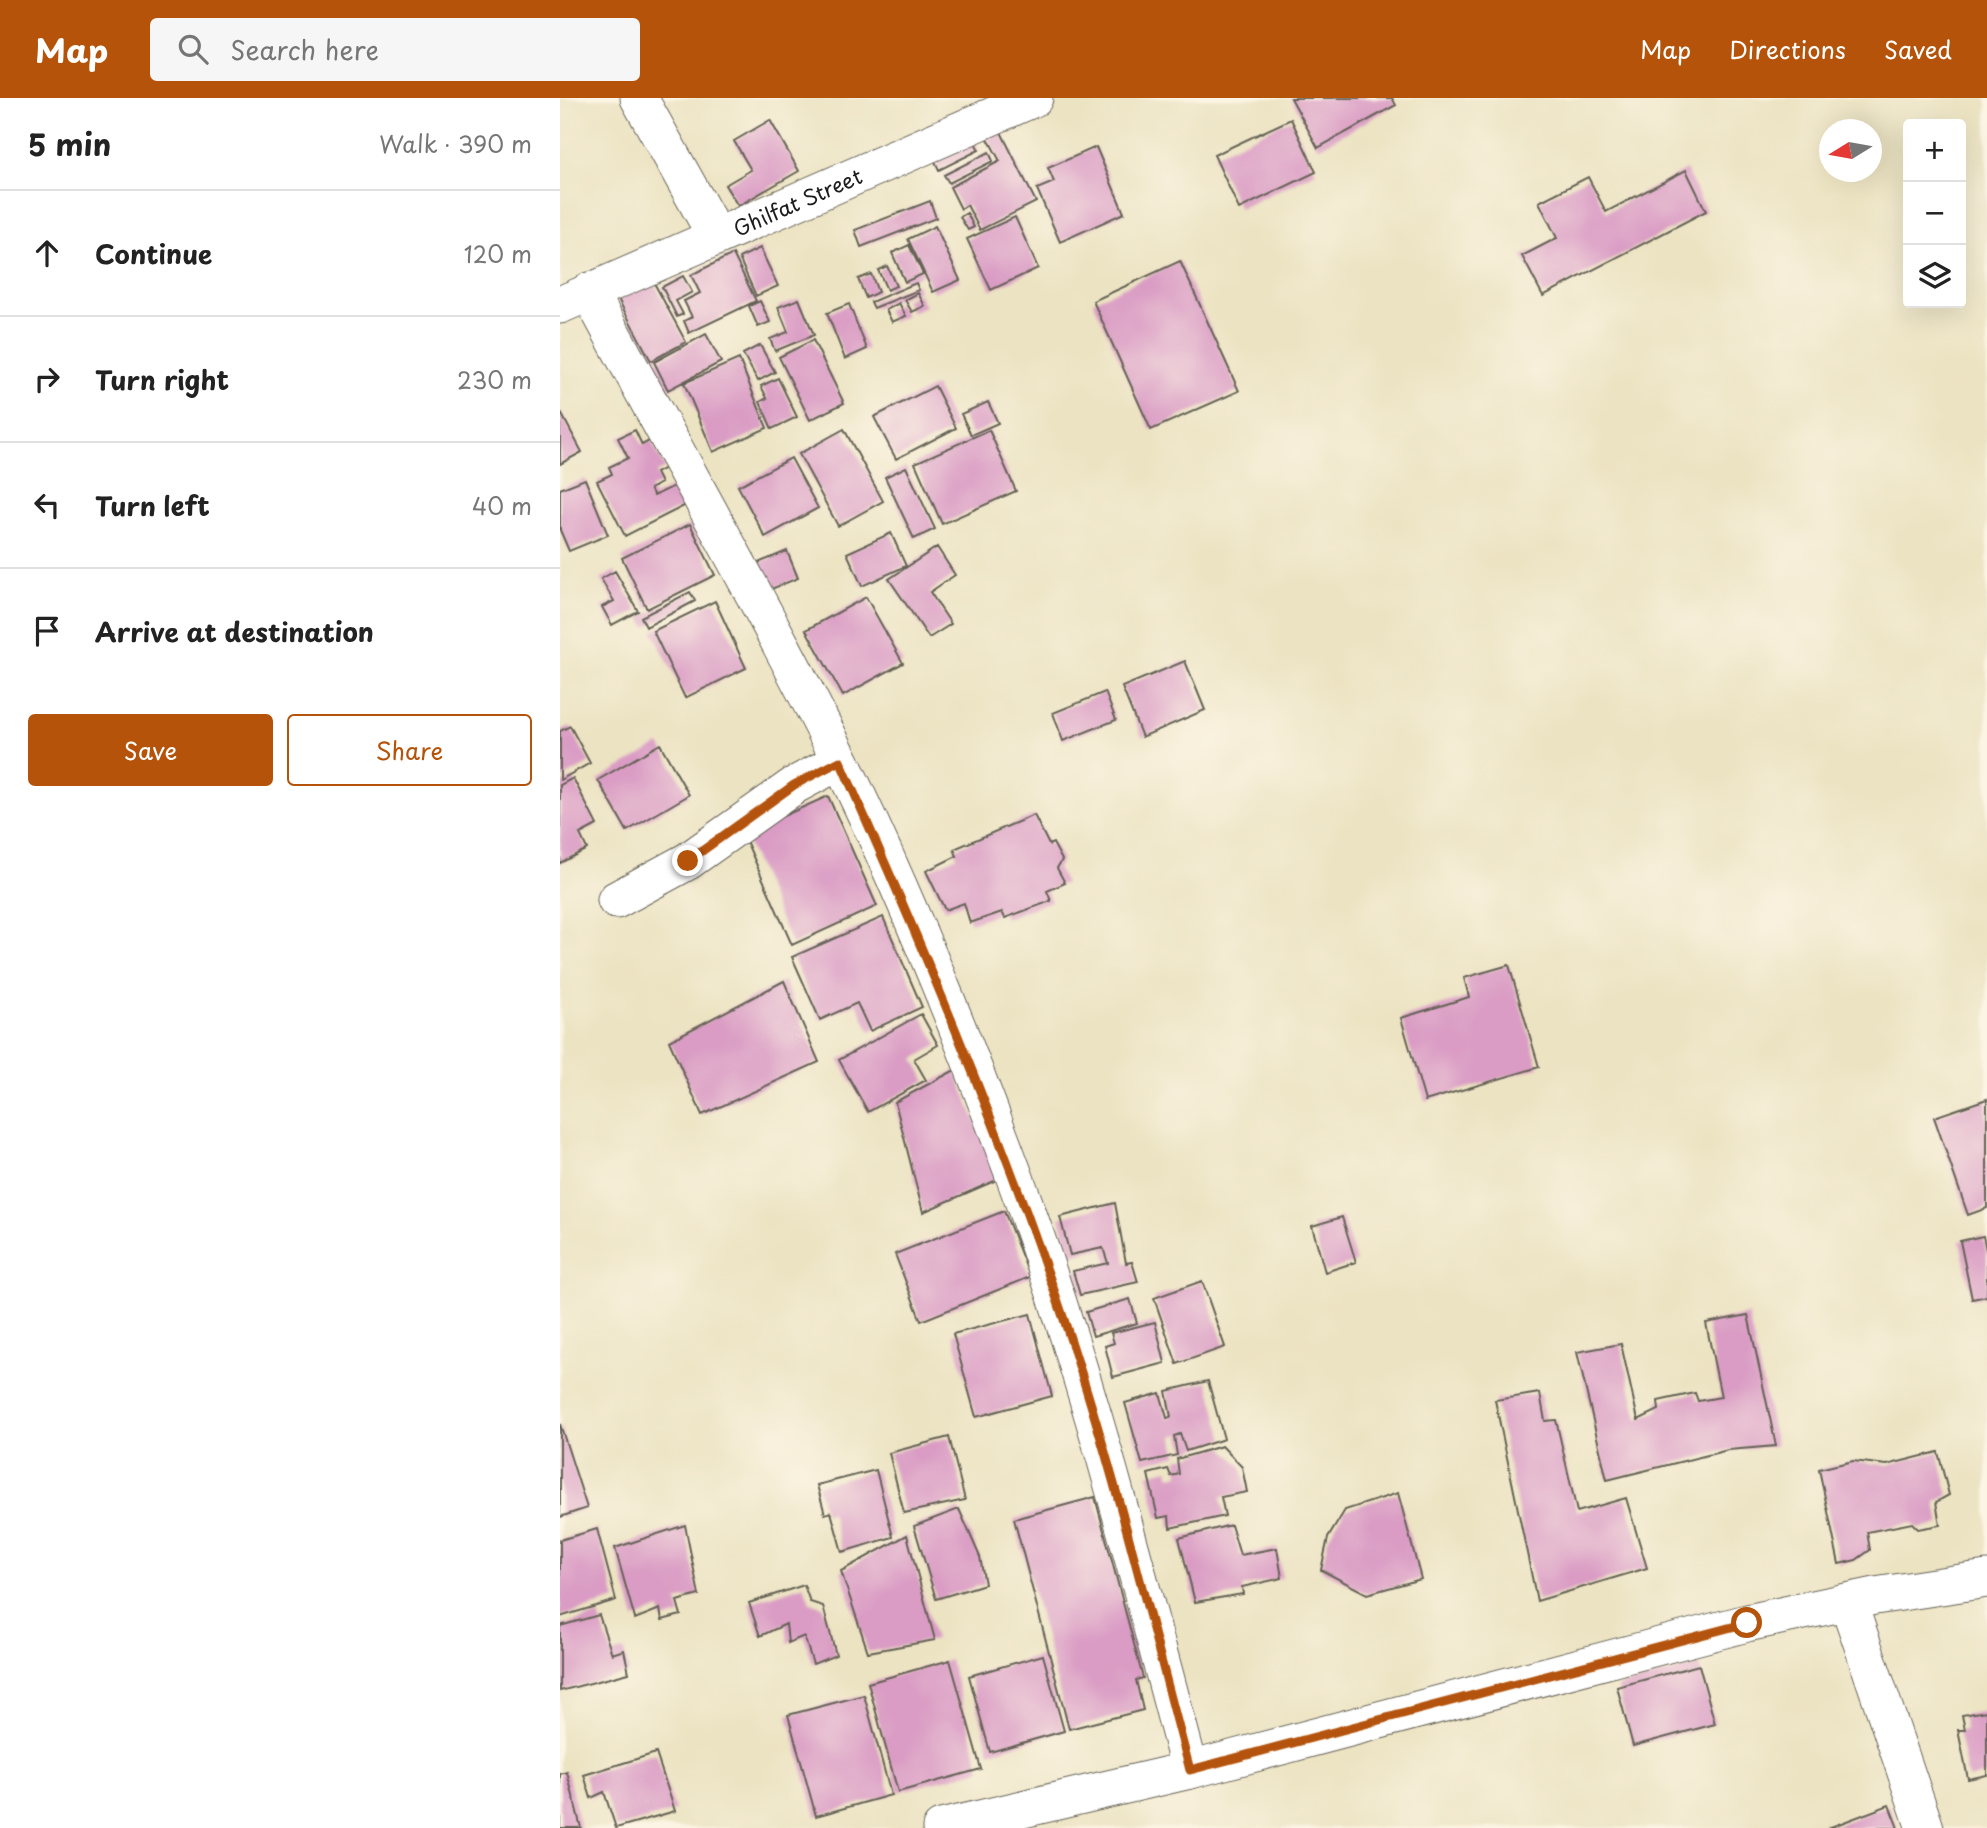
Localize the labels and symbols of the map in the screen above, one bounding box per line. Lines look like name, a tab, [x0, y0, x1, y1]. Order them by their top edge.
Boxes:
north arrow	[1819, 119, 1882, 182]
street label: Ghilfat Street	[728, 159, 867, 244]
route end	[672, 845, 703, 876]
route start	[1731, 1607, 1762, 1638]

